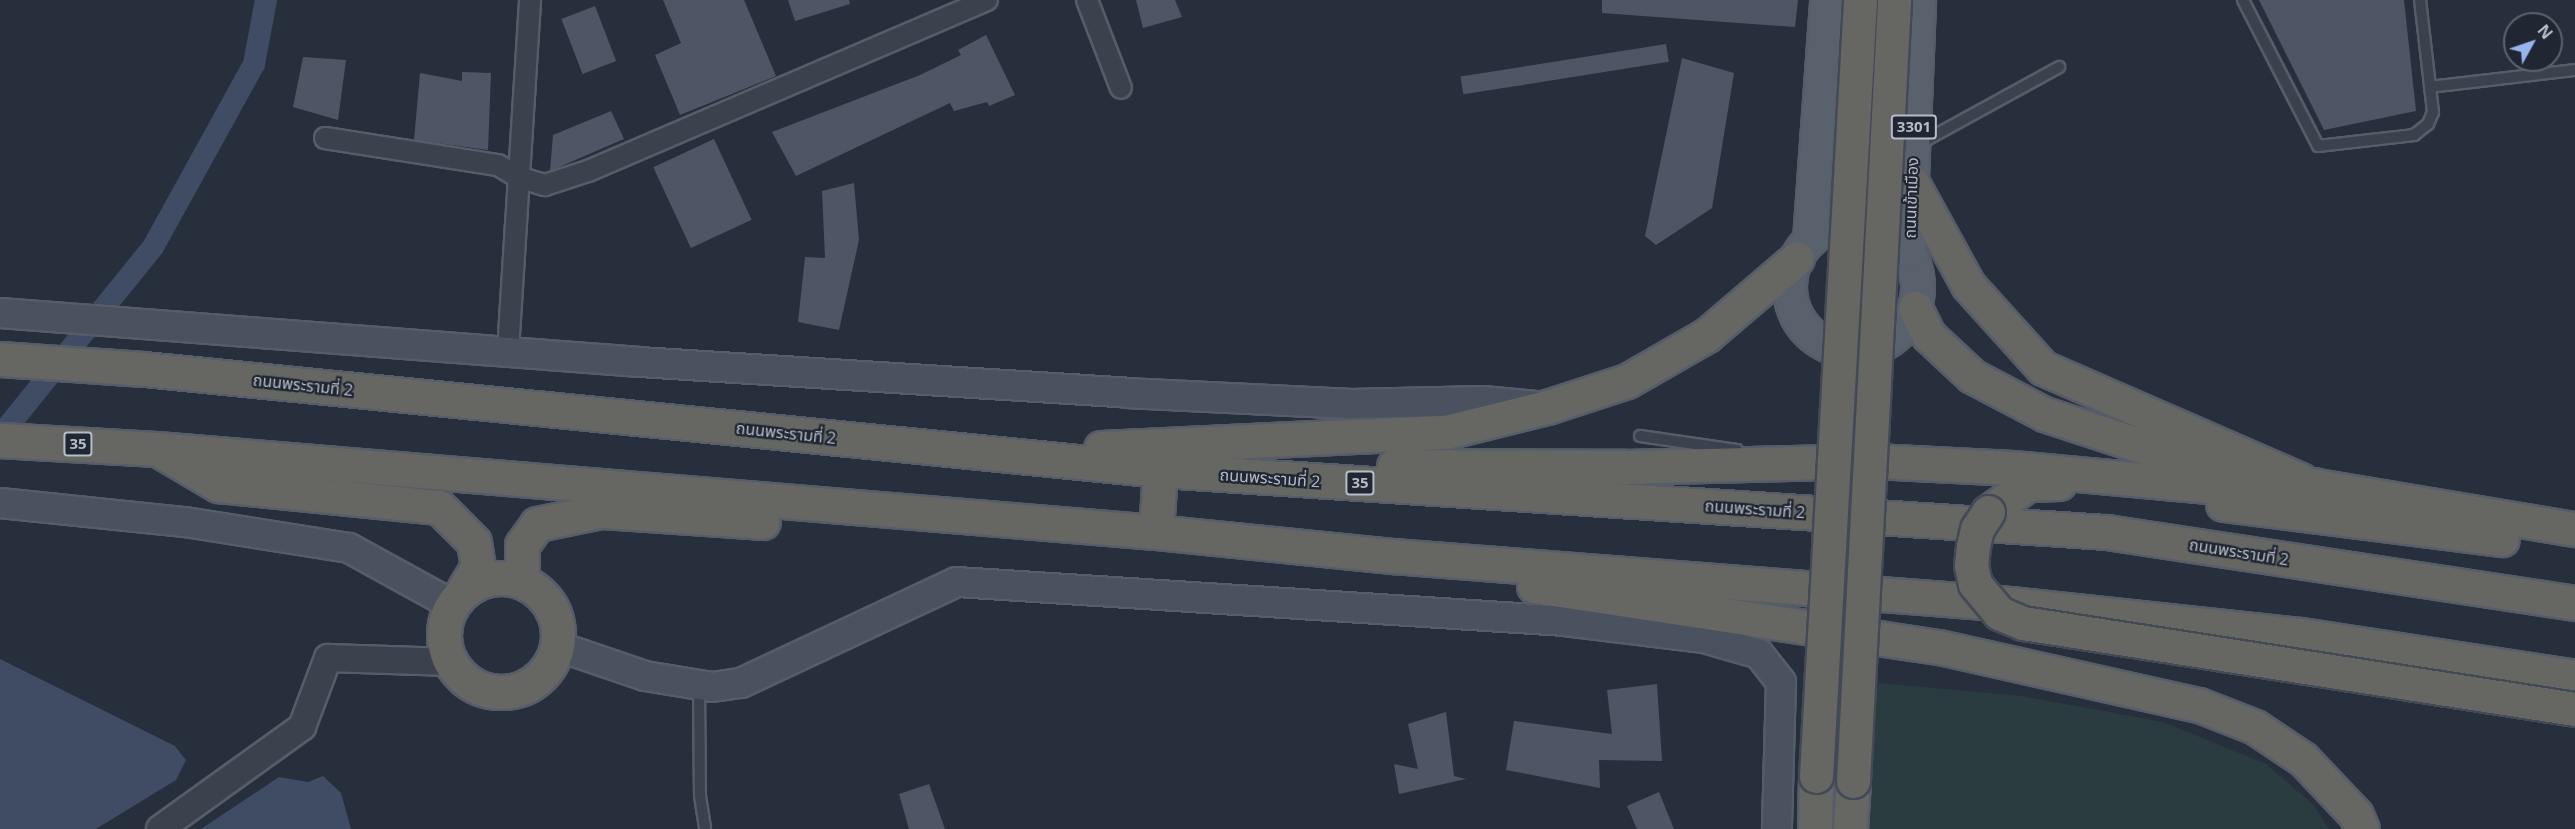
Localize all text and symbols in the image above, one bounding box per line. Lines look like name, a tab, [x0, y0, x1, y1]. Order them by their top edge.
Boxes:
north arrow	[2503, 12, 2563, 72]
text: N	[2533, 20, 2558, 44]
road number: 3301	[1890, 115, 1938, 139]
street label: ถนนเข้าเมือง	[1900, 157, 1922, 239]
street label: ถนนพระรามที่ 2	[252, 370, 354, 400]
street label: ถนนพระรามที่ 2	[735, 418, 837, 448]
road number: 35	[63, 432, 93, 456]
street label: ถนนพระรามที่ 2	[1219, 465, 1321, 491]
road number: 35	[1345, 471, 1375, 495]
street label: ถนนพระรามที่ 2	[1704, 496, 1806, 522]
street label: ถนนพระรามที่ 2	[2188, 535, 2290, 569]

